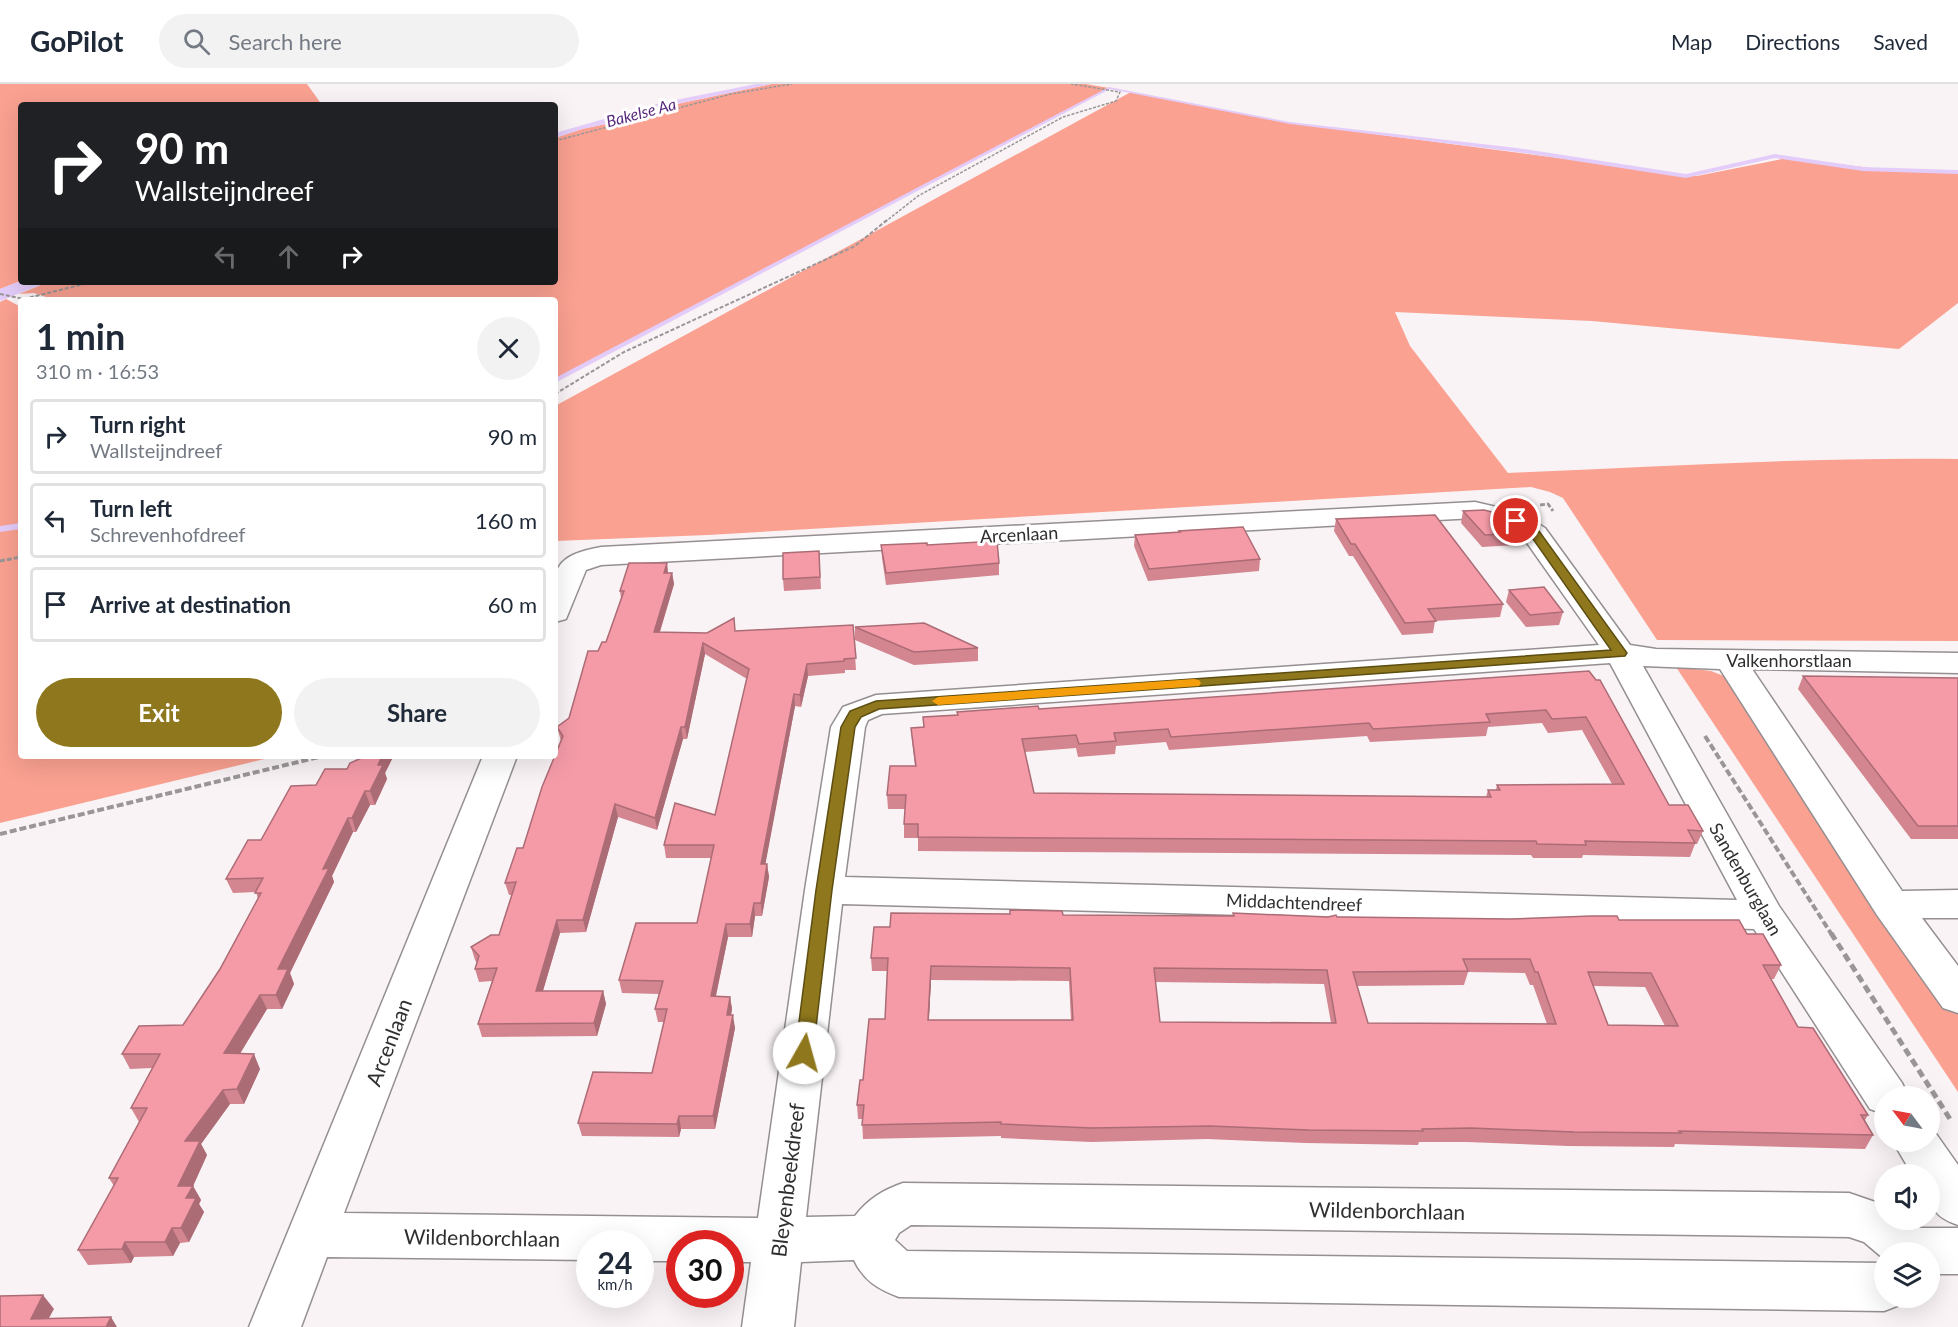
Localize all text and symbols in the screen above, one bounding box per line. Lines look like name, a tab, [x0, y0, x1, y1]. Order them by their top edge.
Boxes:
search box	[159, 14, 579, 68]
text: GoPilot	[30, 24, 123, 58]
icon: search	[180, 25, 213, 58]
text: Search here	[228, 28, 342, 55]
text: Map	[1671, 29, 1712, 54]
text: Directions	[1745, 29, 1840, 54]
text: Saved	[1873, 29, 1928, 54]
water label: Bakelse Aa	[604, 94, 678, 130]
text: 90 m	[135, 123, 229, 173]
icon: right	[36, 126, 114, 204]
text: Wallsteijndreef	[135, 174, 313, 207]
icon: left	[209, 240, 242, 273]
icon: ahead	[272, 240, 305, 273]
icon: right	[335, 240, 368, 273]
text: 1 min	[36, 314, 125, 358]
button: close	[477, 317, 540, 380]
text: 310 m · 16:53	[36, 359, 159, 383]
text: Turn right	[90, 411, 185, 438]
icon: right	[39, 420, 72, 453]
text: 90 m	[488, 423, 537, 450]
text: Wallsteijndreef	[90, 438, 222, 462]
text: Turn left	[90, 495, 172, 522]
pin	[1490, 495, 1541, 546]
icon: left	[39, 504, 72, 537]
icon: arrive	[1499, 504, 1532, 537]
text: 160 m	[475, 507, 537, 534]
street label: Arcenlaan	[979, 521, 1059, 547]
text: Schrevenhofdreef	[90, 522, 246, 546]
icon: arrive	[39, 588, 72, 621]
text: Arrive at destination	[90, 591, 291, 618]
text: 60 m	[488, 591, 537, 618]
street label: Valkenhorstlaan	[1726, 649, 1852, 671]
button: Exit	[36, 678, 282, 747]
button: Share	[294, 678, 540, 747]
street label: Sandenburglaan	[1705, 819, 1787, 939]
street label: Middachtendreef	[1226, 889, 1363, 915]
street label: Arcenlaan	[360, 995, 416, 1089]
position arrow	[772, 1021, 836, 1085]
north arrow	[1874, 1086, 1940, 1152]
map controls	[1874, 1086, 1940, 1308]
street label: Bleyenbeekdreef	[765, 1101, 809, 1258]
button: sound	[1874, 1164, 1940, 1230]
street label: Wildenborchlaan	[1309, 1196, 1465, 1224]
street label: Wildenborchlaan	[404, 1223, 560, 1251]
speed limit sign: 30	[666, 1230, 744, 1308]
button: layers	[1874, 1242, 1940, 1308]
text: 24	[598, 1244, 632, 1280]
text: km/h	[597, 1275, 633, 1293]

